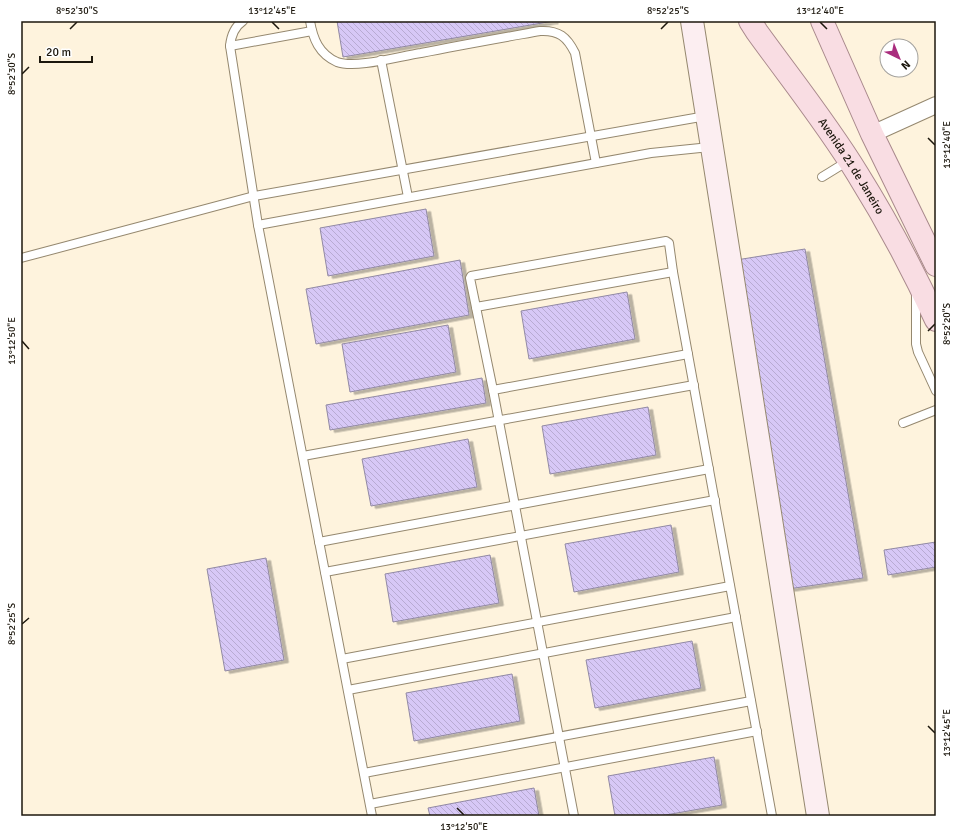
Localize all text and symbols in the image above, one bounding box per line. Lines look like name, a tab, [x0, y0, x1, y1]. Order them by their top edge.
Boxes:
text: 8°52'30"S	[56, 5, 99, 17]
text: 13°12'45"E	[248, 5, 296, 17]
text: 8°52'25"S	[647, 5, 690, 17]
text: 13°12'40"E	[796, 5, 844, 17]
scale bar	[40, 38, 92, 64]
north arrow	[879, 38, 919, 78]
text: 20 m	[46, 45, 71, 60]
text: 8°52'30"S	[6, 52, 18, 95]
text: N	[898, 58, 913, 72]
street label: Avenida 21 de Janeiro	[815, 115, 888, 217]
text: 13°12'40"E	[941, 121, 953, 169]
text: 8°52'20"S	[941, 302, 953, 345]
text: 13°12'50"E	[6, 317, 18, 365]
text: 8°52'25"S	[6, 602, 18, 645]
text: 13°12'45"E	[941, 709, 953, 757]
text: 13°12'50"E	[440, 821, 488, 833]

